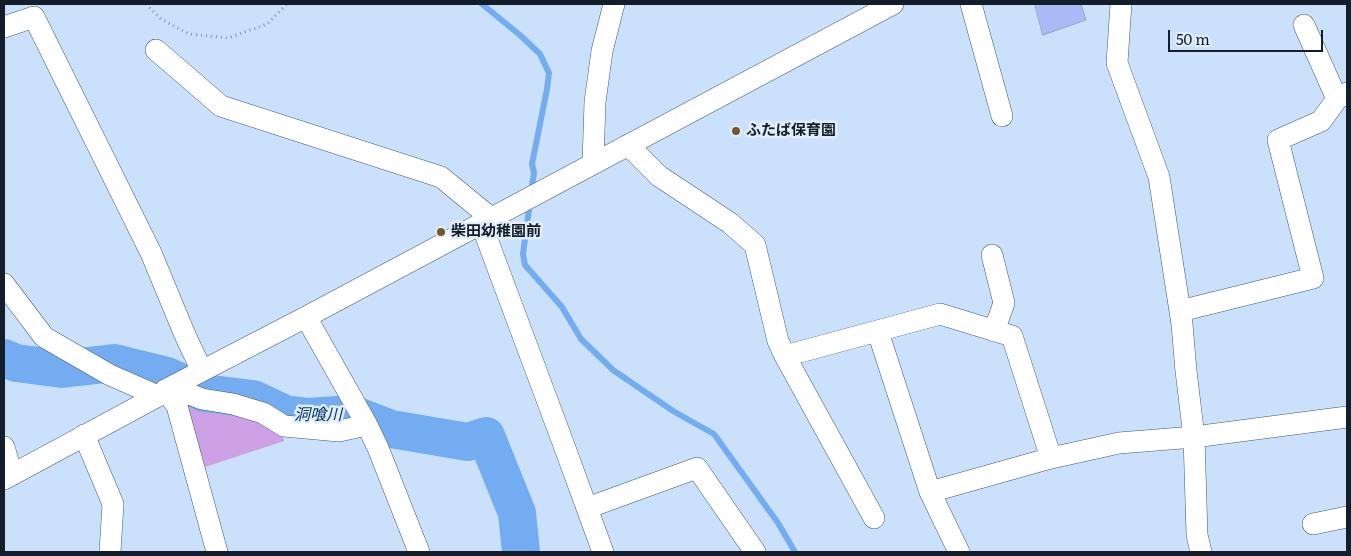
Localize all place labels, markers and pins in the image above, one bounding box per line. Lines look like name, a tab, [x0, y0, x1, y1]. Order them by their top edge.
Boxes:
place label: ふたば保育園	[746, 122, 836, 140]
marker: ふたば保育園	[730, 125, 742, 137]
place label: 柴田幼稚園前	[451, 223, 541, 241]
marker: 柴田幼稚園前	[435, 226, 447, 238]

